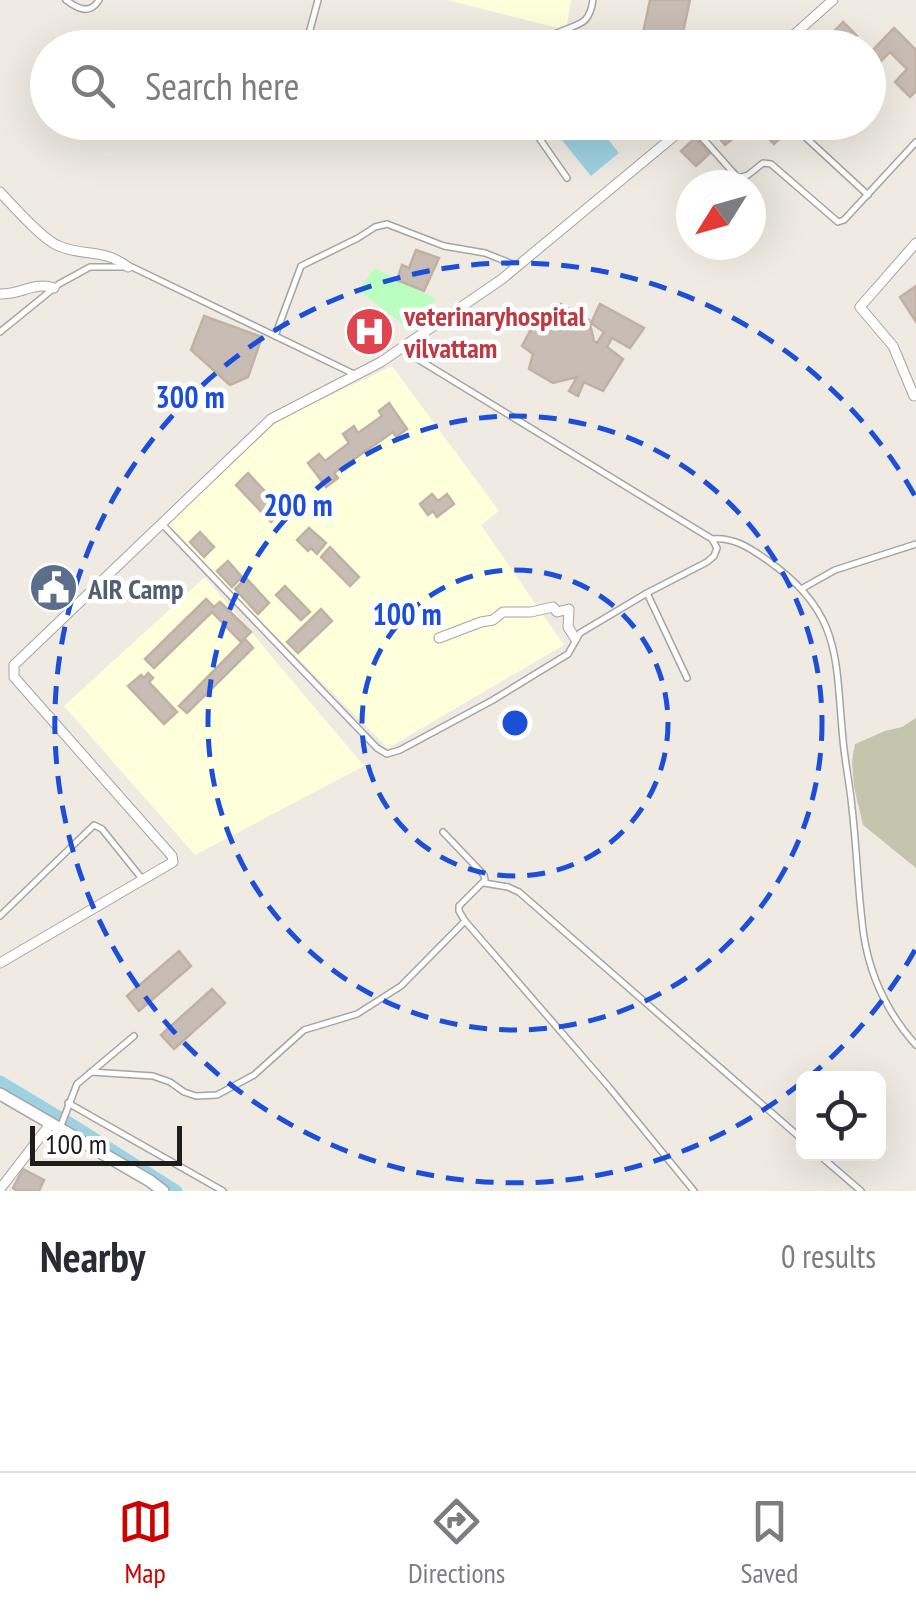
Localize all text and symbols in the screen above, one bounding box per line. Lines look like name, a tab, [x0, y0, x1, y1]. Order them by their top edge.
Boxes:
search box	[30, 30, 886, 140]
icon: search	[65, 58, 120, 113]
text: Search here	[145, 61, 299, 110]
north arrow	[676, 170, 766, 260]
place label: veterinaryhospital vilvattam	[403, 297, 586, 366]
hospital icon: veterinaryhospital vilvattam	[343, 305, 395, 357]
text: 300 m	[155, 377, 225, 416]
text: 200 m	[263, 485, 333, 524]
public building icon: AIR Camp	[27, 562, 79, 614]
place label: AIR Camp	[87, 570, 183, 607]
text: 100 m	[372, 594, 442, 633]
centre of rings	[497, 705, 533, 741]
map controls	[796, 1071, 886, 1161]
button: locate	[796, 1071, 886, 1161]
scale bar	[30, 1121, 182, 1166]
text: 100 m	[45, 1125, 107, 1162]
text: Nearby	[40, 1229, 145, 1284]
text: 0 results	[781, 1235, 876, 1277]
tab: Map	[118, 1494, 173, 1591]
tab: Directions	[408, 1494, 505, 1591]
tab: Saved	[741, 1494, 798, 1591]

